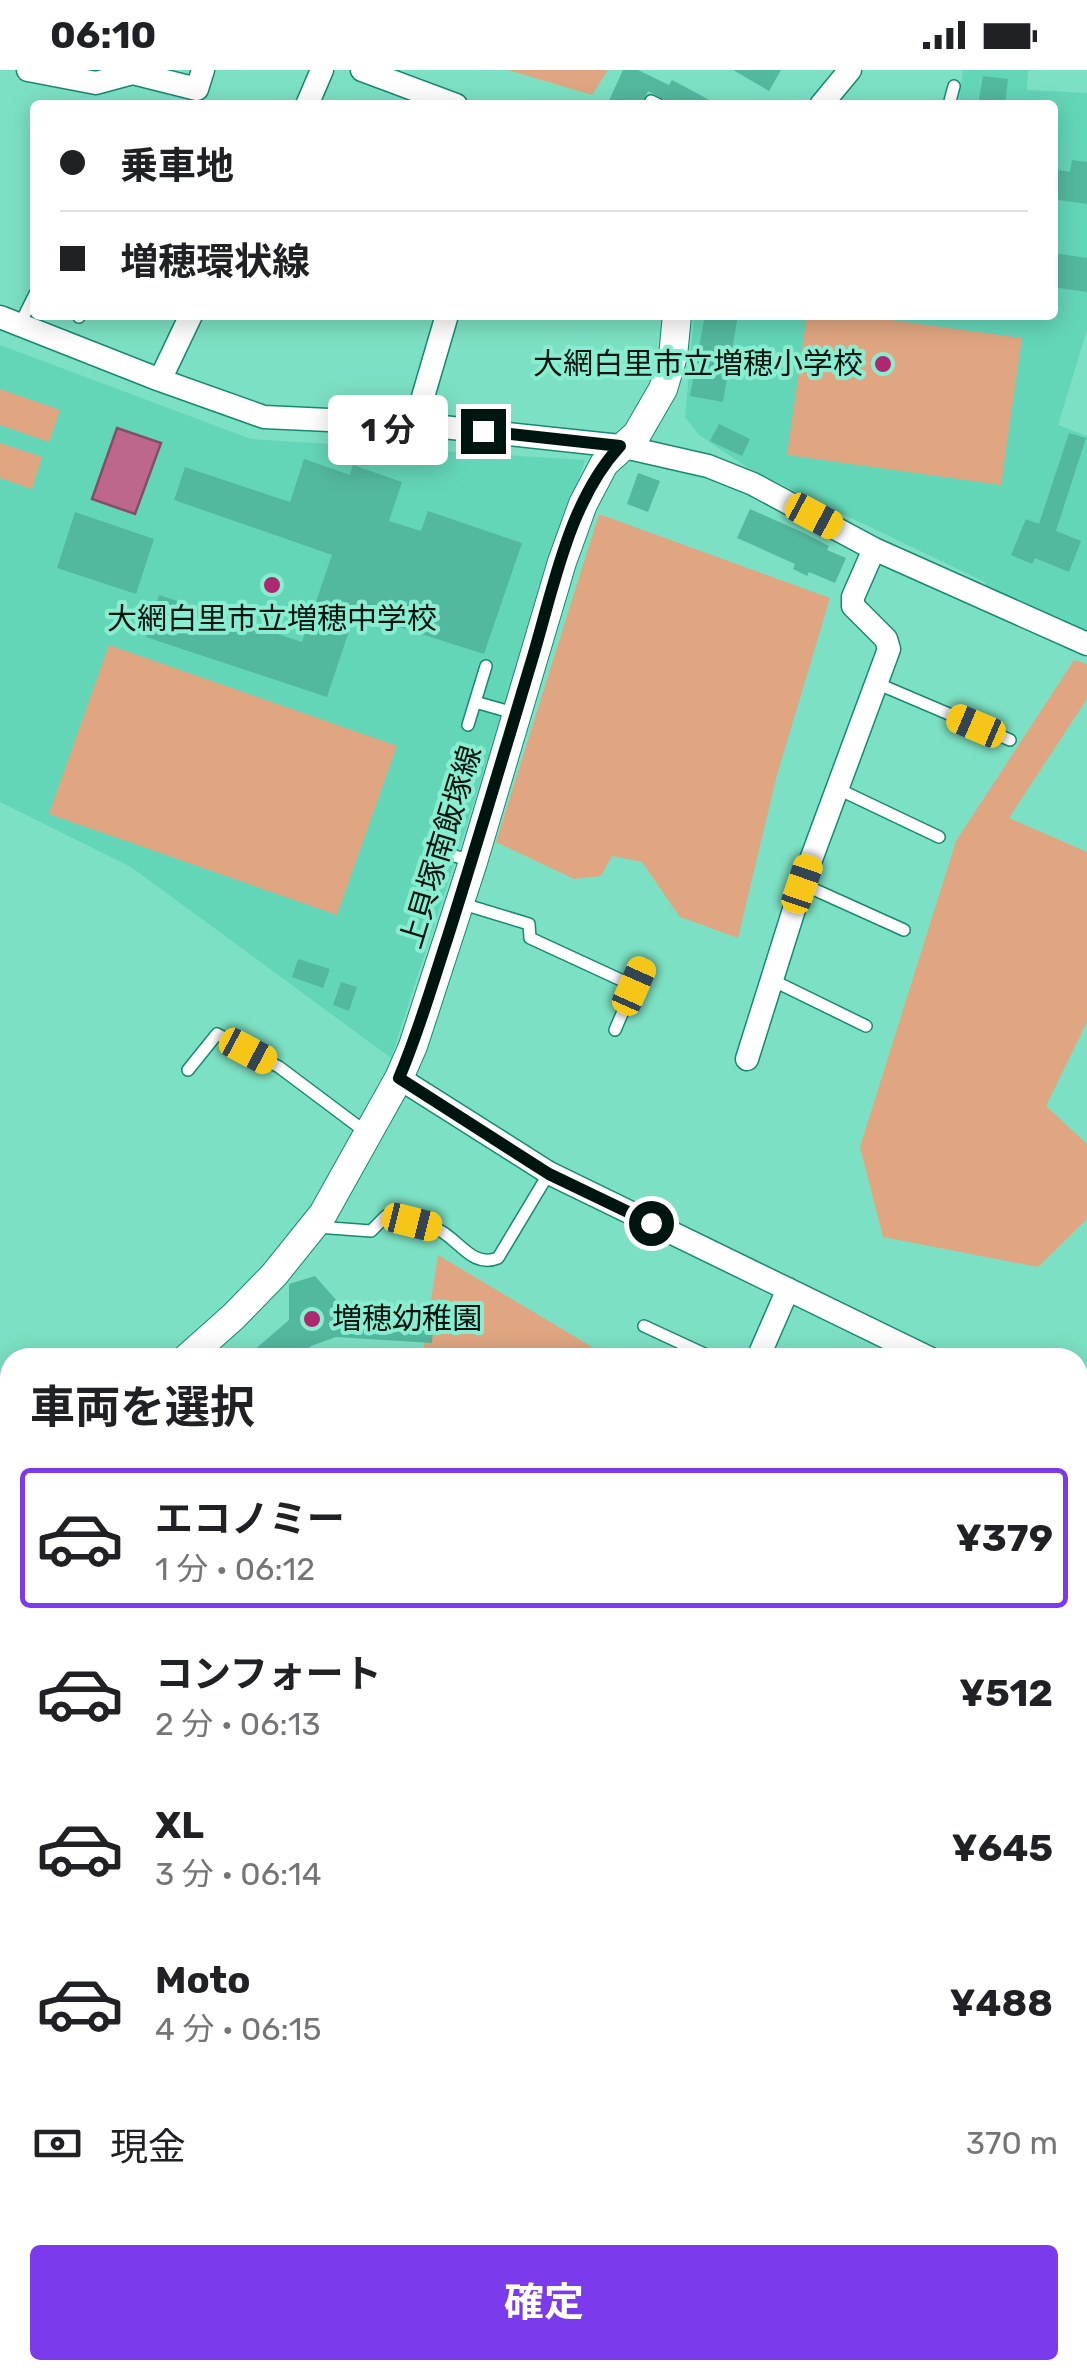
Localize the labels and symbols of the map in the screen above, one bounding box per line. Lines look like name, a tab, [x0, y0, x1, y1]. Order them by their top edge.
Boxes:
place label: 大網白里市立増穂小学校	[533, 346, 863, 382]
marker: 大網白里市立増穂小学校	[872, 353, 894, 375]
callout: 1 分	[328, 396, 448, 466]
route end	[461, 409, 506, 454]
car	[780, 489, 848, 543]
marker: 大網白里市立増穂中学校	[261, 574, 283, 596]
place label: 大網白里市立増穂中学校	[107, 601, 437, 637]
car	[943, 700, 1009, 752]
street label: 上貝塚南飯塚線	[393, 741, 489, 953]
car	[778, 851, 826, 917]
car	[608, 952, 660, 1020]
car	[214, 1024, 282, 1078]
car	[379, 1200, 445, 1244]
route start	[629, 1201, 674, 1246]
place label: 増穂幼稚園	[332, 1301, 482, 1337]
marker: 増穂幼稚園	[301, 1308, 323, 1330]

